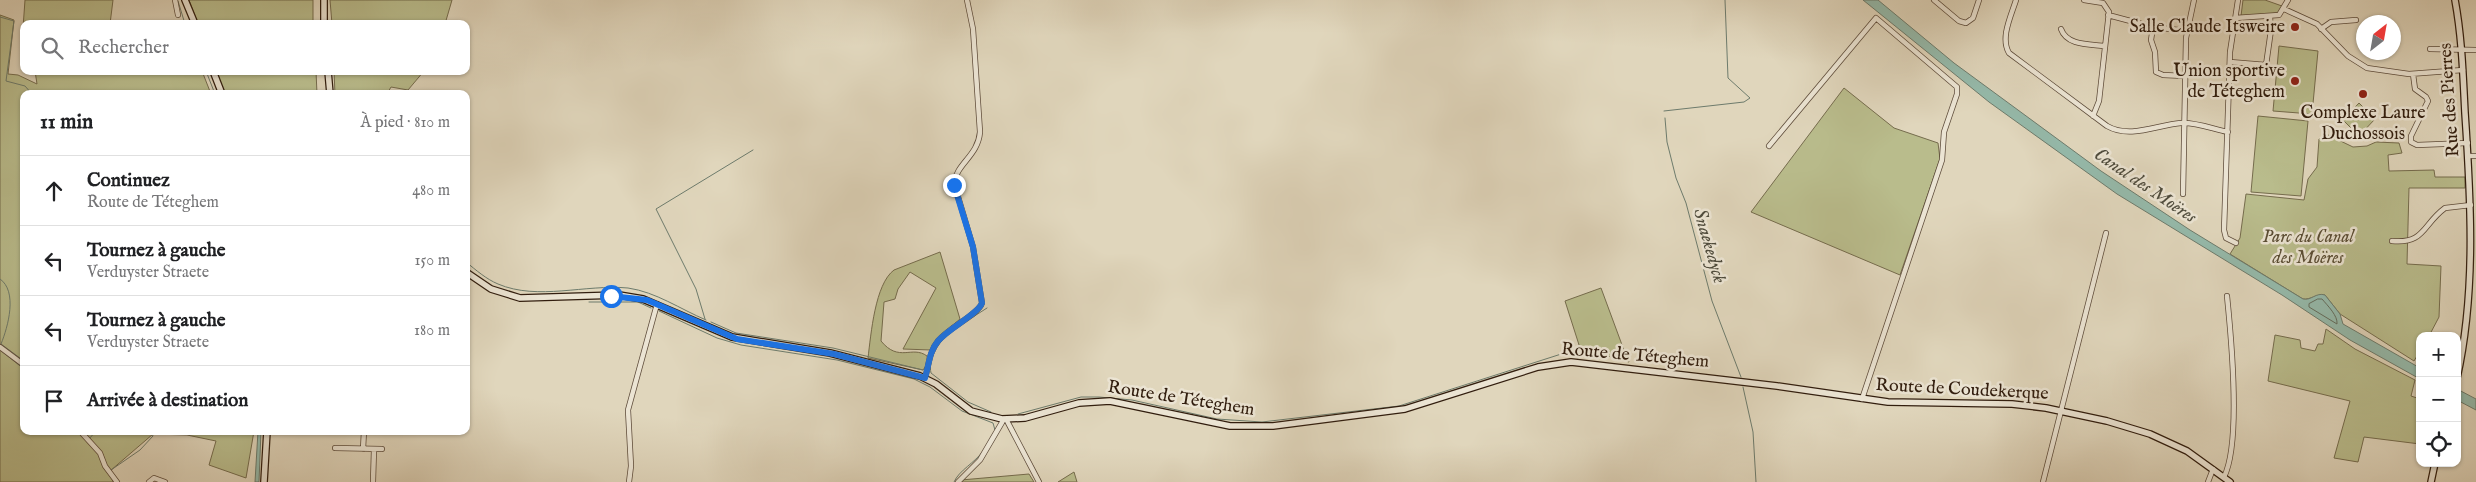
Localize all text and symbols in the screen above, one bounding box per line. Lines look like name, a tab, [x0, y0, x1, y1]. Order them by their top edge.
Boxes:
north arrow	[2356, 15, 2401, 60]
place label: Salle Claude Itsweire	[2130, 16, 2285, 39]
search box	[20, 20, 470, 75]
marker: Salle Claude Itsweire	[2289, 21, 2301, 33]
icon: search	[38, 34, 66, 62]
text: Rechercher	[78, 36, 169, 60]
street label: Rue des Pierres	[2435, 42, 2465, 158]
place label: Union sportive de Téteghem	[2173, 60, 2285, 104]
marker: Union sportive de Téteghem	[2289, 75, 2301, 87]
marker: Complexe Laure Duchossois	[2357, 88, 2369, 100]
place label: Complexe Laure Duchossois	[2301, 102, 2425, 146]
text: 11 min	[40, 109, 93, 136]
text: À pied · 810 m	[361, 113, 450, 133]
water label: Canal des Moëres	[2089, 143, 2201, 229]
text: Continuez	[87, 169, 170, 193]
route end	[943, 174, 966, 197]
icon: ahead	[40, 177, 68, 205]
text: 480 m	[412, 181, 450, 201]
text: Route de Téteghem	[87, 193, 219, 213]
water label: Snaekedyck	[1687, 206, 1731, 286]
park label: Parc du Canal des Moëres	[2262, 226, 2355, 270]
text: Tournez à gauche	[87, 239, 226, 263]
icon: left	[40, 247, 68, 275]
text: 150 m	[415, 251, 450, 271]
text: Verduyster Straete	[87, 263, 209, 283]
route start	[600, 285, 623, 308]
text: Tournez à gauche	[87, 309, 226, 333]
icon: left	[40, 317, 68, 345]
text: 180 m	[414, 321, 450, 341]
map controls	[2416, 332, 2461, 467]
button: +	[2416, 332, 2461, 377]
text: Verduyster Straete	[87, 333, 209, 353]
street label: Route de Téteghem	[1560, 338, 1710, 374]
street label: Route de Coudekerque	[1875, 374, 2049, 406]
street label: Route de Téteghem	[1106, 376, 1256, 422]
button: −	[2416, 377, 2461, 422]
icon: arrive	[40, 387, 68, 415]
text: Arrivée à destination	[87, 389, 248, 413]
button: locate	[2416, 422, 2461, 467]

